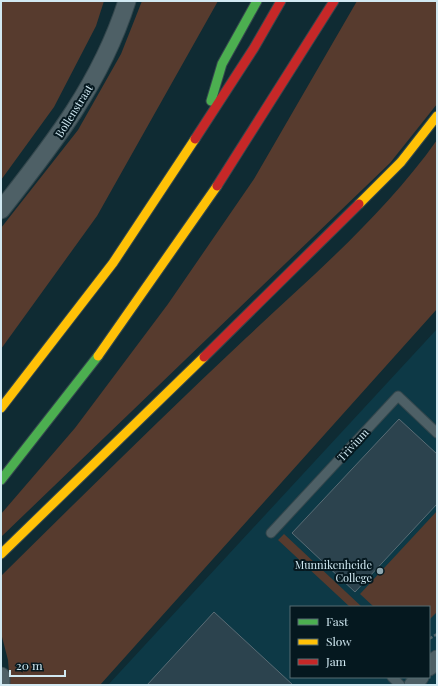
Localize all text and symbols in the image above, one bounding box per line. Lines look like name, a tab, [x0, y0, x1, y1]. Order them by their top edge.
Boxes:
street label: Bollenstraat	[51, 81, 96, 140]
street label: Trivium	[334, 425, 372, 464]
place label: Munnikenheide College	[295, 557, 372, 585]
marker: Munnikenheide College	[375, 566, 385, 576]
legend	[290, 606, 430, 678]
text: Fast	[326, 613, 349, 629]
text: Slow	[326, 633, 352, 649]
scale bar	[10, 652, 65, 678]
text: Jam	[325, 653, 347, 669]
text: 20 m	[16, 657, 43, 673]

